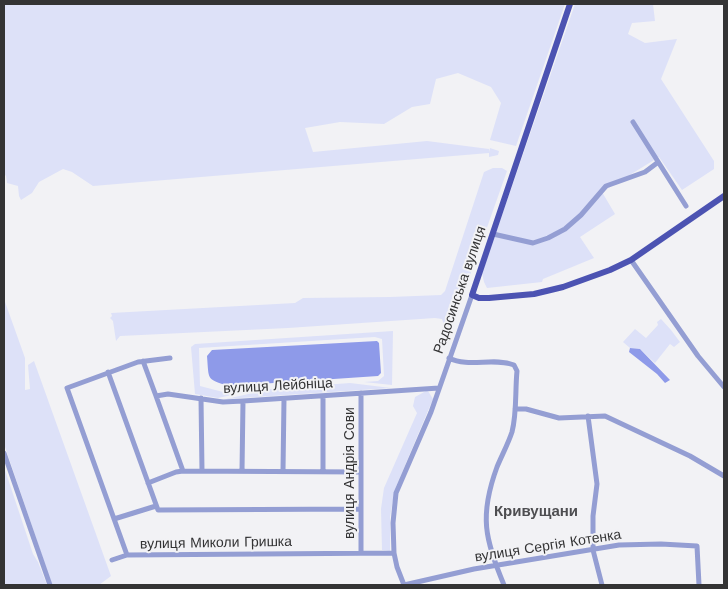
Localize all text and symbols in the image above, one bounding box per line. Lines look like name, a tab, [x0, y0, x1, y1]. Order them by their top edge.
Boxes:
street label: Радосинська вулиця	[430, 224, 490, 356]
street label: вулиця Лейбніца	[223, 375, 333, 397]
street label: вулиця Андрія Сови	[342, 407, 358, 539]
district label: Кривущани	[494, 503, 578, 521]
street label: вулиця Сергія Котенка	[474, 526, 622, 566]
street label: вулиця Миколи Гришка	[140, 533, 292, 553]

